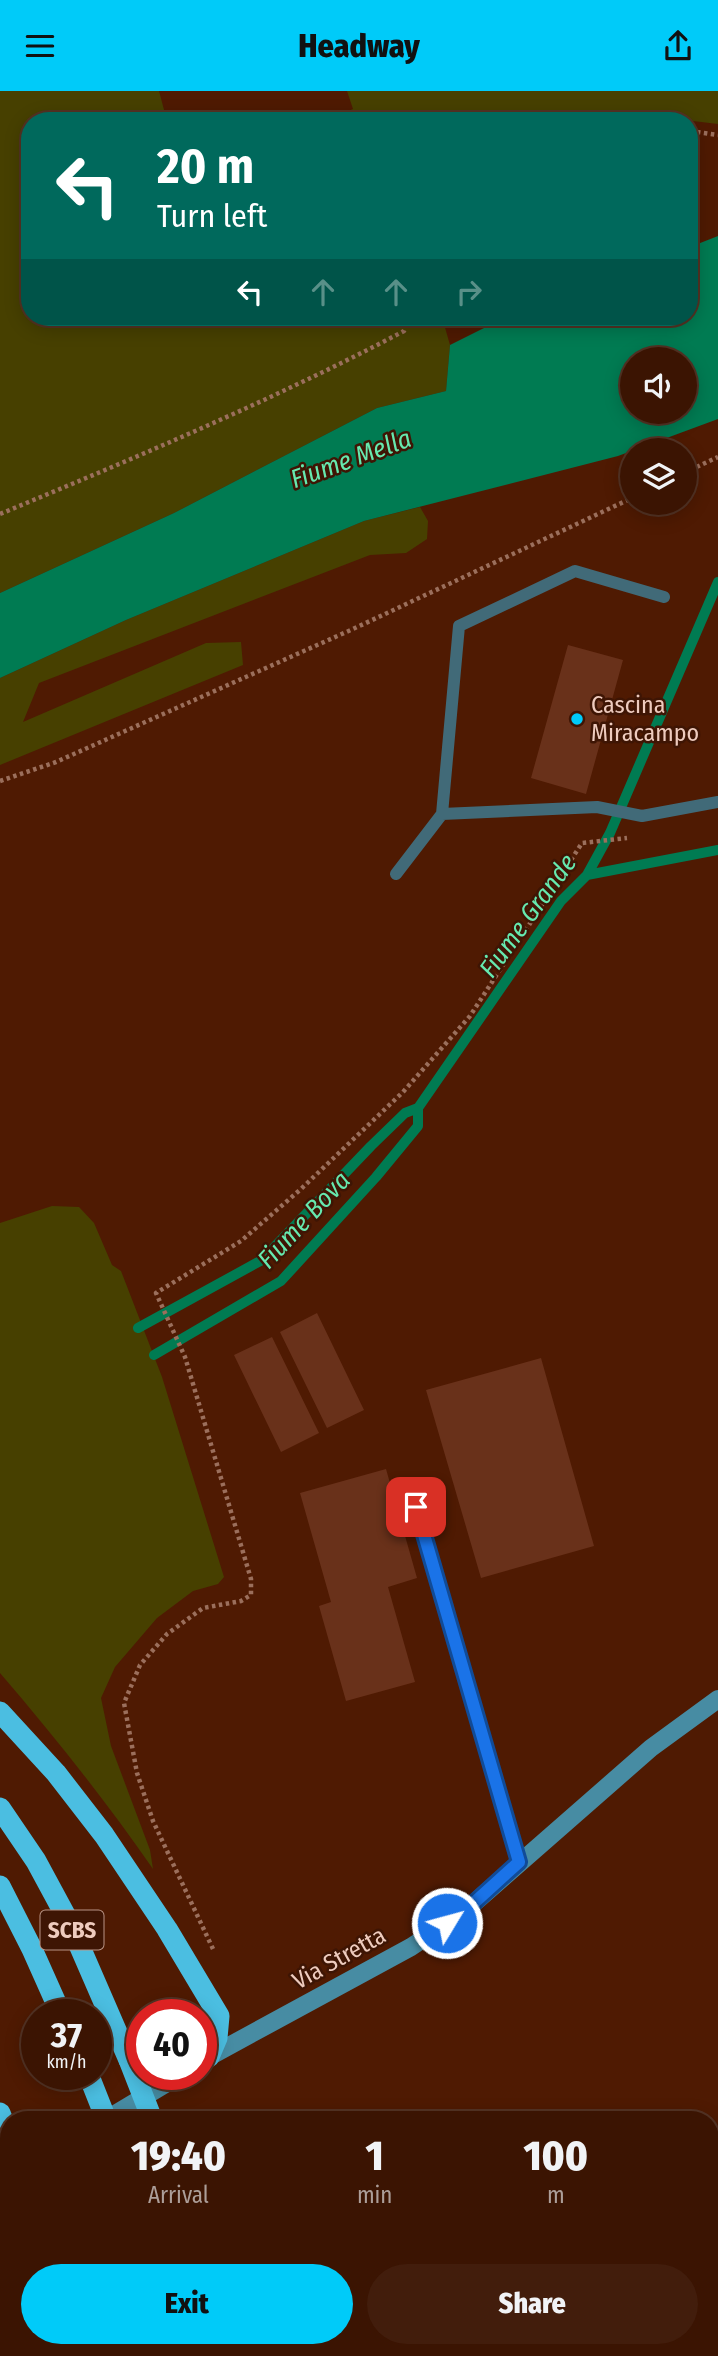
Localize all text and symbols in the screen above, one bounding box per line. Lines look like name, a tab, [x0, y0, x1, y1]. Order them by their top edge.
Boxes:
icon: menu	[21, 27, 59, 65]
text: Headway	[298, 27, 420, 65]
icon: share	[659, 27, 697, 65]
text: 20 m	[157, 137, 254, 196]
icon: left	[42, 140, 133, 231]
text: Turn left	[157, 197, 267, 235]
icon: left	[231, 273, 269, 311]
icon: ahead	[304, 273, 342, 311]
icon: ahead	[377, 273, 415, 311]
icon: right	[450, 273, 488, 311]
map controls	[620, 347, 697, 515]
button: sound	[620, 347, 697, 424]
water label: Fiume Mella	[286, 423, 416, 495]
button: layers	[620, 438, 697, 515]
place label: Cascina Miracampo	[591, 691, 699, 747]
marker: Cascina Miracampo	[569, 711, 585, 727]
water label: Fiume Grande	[473, 848, 583, 984]
water label: Fiume Bova	[251, 1165, 357, 1275]
pin	[386, 1477, 446, 1537]
icon: arrive	[397, 1488, 435, 1526]
position arrow	[410, 1886, 484, 1960]
road number: SCBS	[41, 1911, 104, 1949]
street label: Via Stretta	[287, 1921, 391, 1995]
speed limit sign: 40	[126, 1999, 217, 2090]
text: 37	[51, 2014, 82, 2056]
text: km/h	[46, 2051, 87, 2073]
text: 19:40	[131, 2131, 226, 2181]
text: 1	[366, 2131, 384, 2181]
text: 100	[523, 2131, 588, 2181]
text: Arrival	[148, 2181, 209, 2209]
text: min	[357, 2181, 393, 2209]
text: m	[547, 2181, 565, 2209]
button: Exit	[21, 2264, 353, 2344]
button: Share	[367, 2264, 698, 2344]

